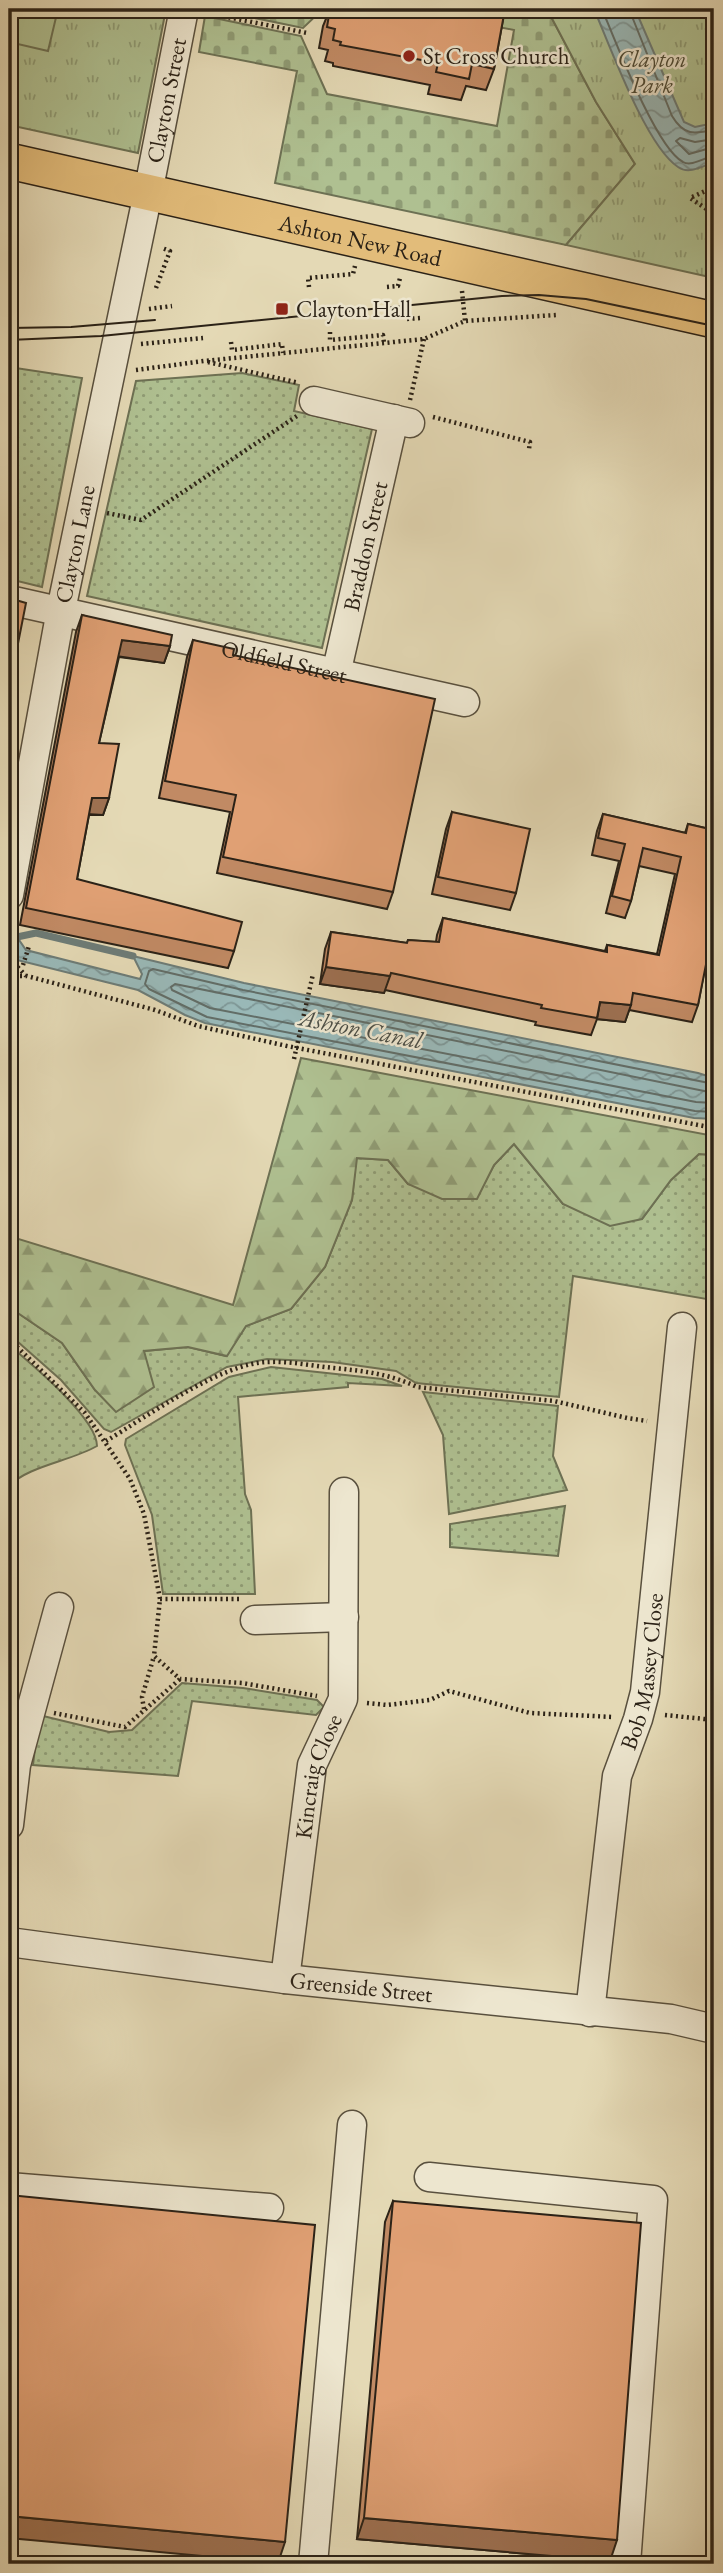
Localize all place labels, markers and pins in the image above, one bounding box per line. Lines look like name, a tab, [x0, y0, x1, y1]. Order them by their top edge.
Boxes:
place label: St Cross Church	[423, 41, 570, 71]
marker: St Cross Church	[401, 48, 417, 64]
place label: Clayton Hall	[296, 294, 412, 324]
marker: Clayton Hall	[274, 301, 290, 317]

